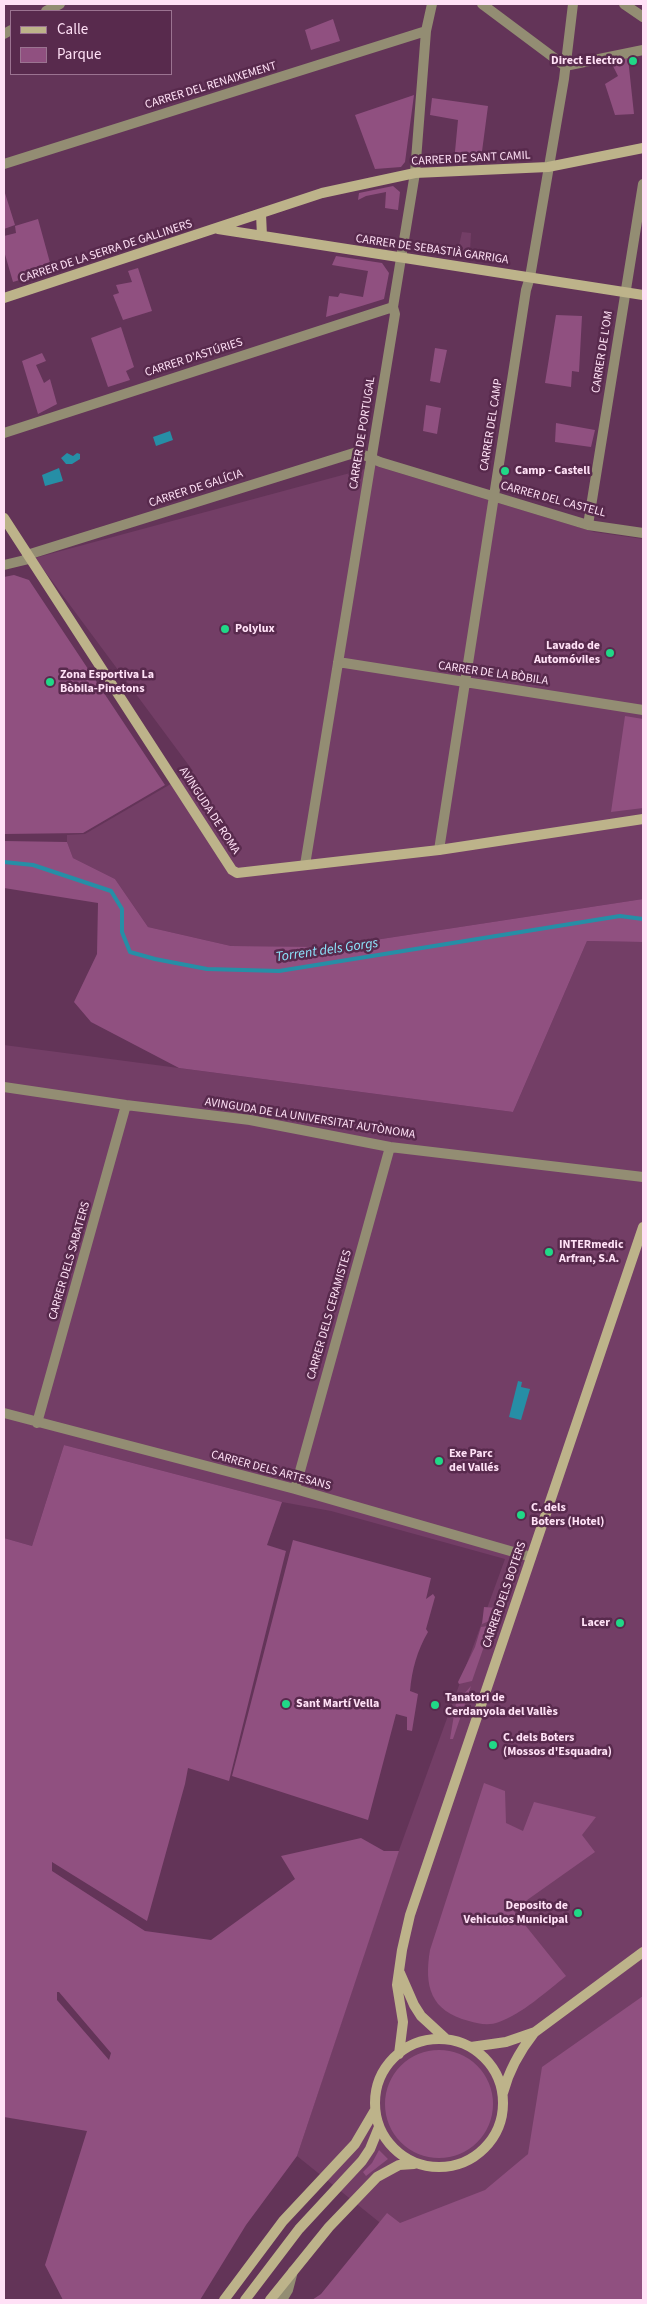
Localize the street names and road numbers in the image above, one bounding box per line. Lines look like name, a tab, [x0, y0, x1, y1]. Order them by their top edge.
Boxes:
street label: CARRER DEL RENAIXEMENT	[143, 59, 279, 113]
street label: CARRER DE SANT CAMIL	[411, 149, 531, 169]
street label: CARRER DE LA SERRA DE GALLINERS	[18, 217, 194, 287]
street label: CARRER DE SEBASTIÀ GARRIGA	[355, 232, 509, 268]
street label: CARRER DE L'OM	[589, 310, 617, 394]
street label: CARRER D'ASTÚRIES	[143, 335, 245, 381]
street label: CARRER DE PORTUGAL	[347, 376, 379, 490]
street label: CARRER DEL CAMP	[478, 378, 506, 472]
street label: CARRER DE GALÍCIA	[147, 467, 245, 511]
street label: CARRER DEL CASTELL	[499, 479, 607, 521]
street label: CARRER DE LA BÒBILA	[437, 659, 549, 689]
street label: AVINGUDA DE ROMA	[175, 765, 243, 857]
street label: AVINGUDA DE LA UNIVERSITAT AUTÒNOMA	[204, 1095, 416, 1143]
street label: CARRER DELS SABATERS	[46, 1200, 94, 1322]
street label: CARRER DELS CERAMISTES	[305, 1248, 355, 1382]
street label: CARRER DELS ARTESANS	[209, 1448, 333, 1494]
street label: CARRER DELS BOTERS	[480, 1540, 530, 1650]

